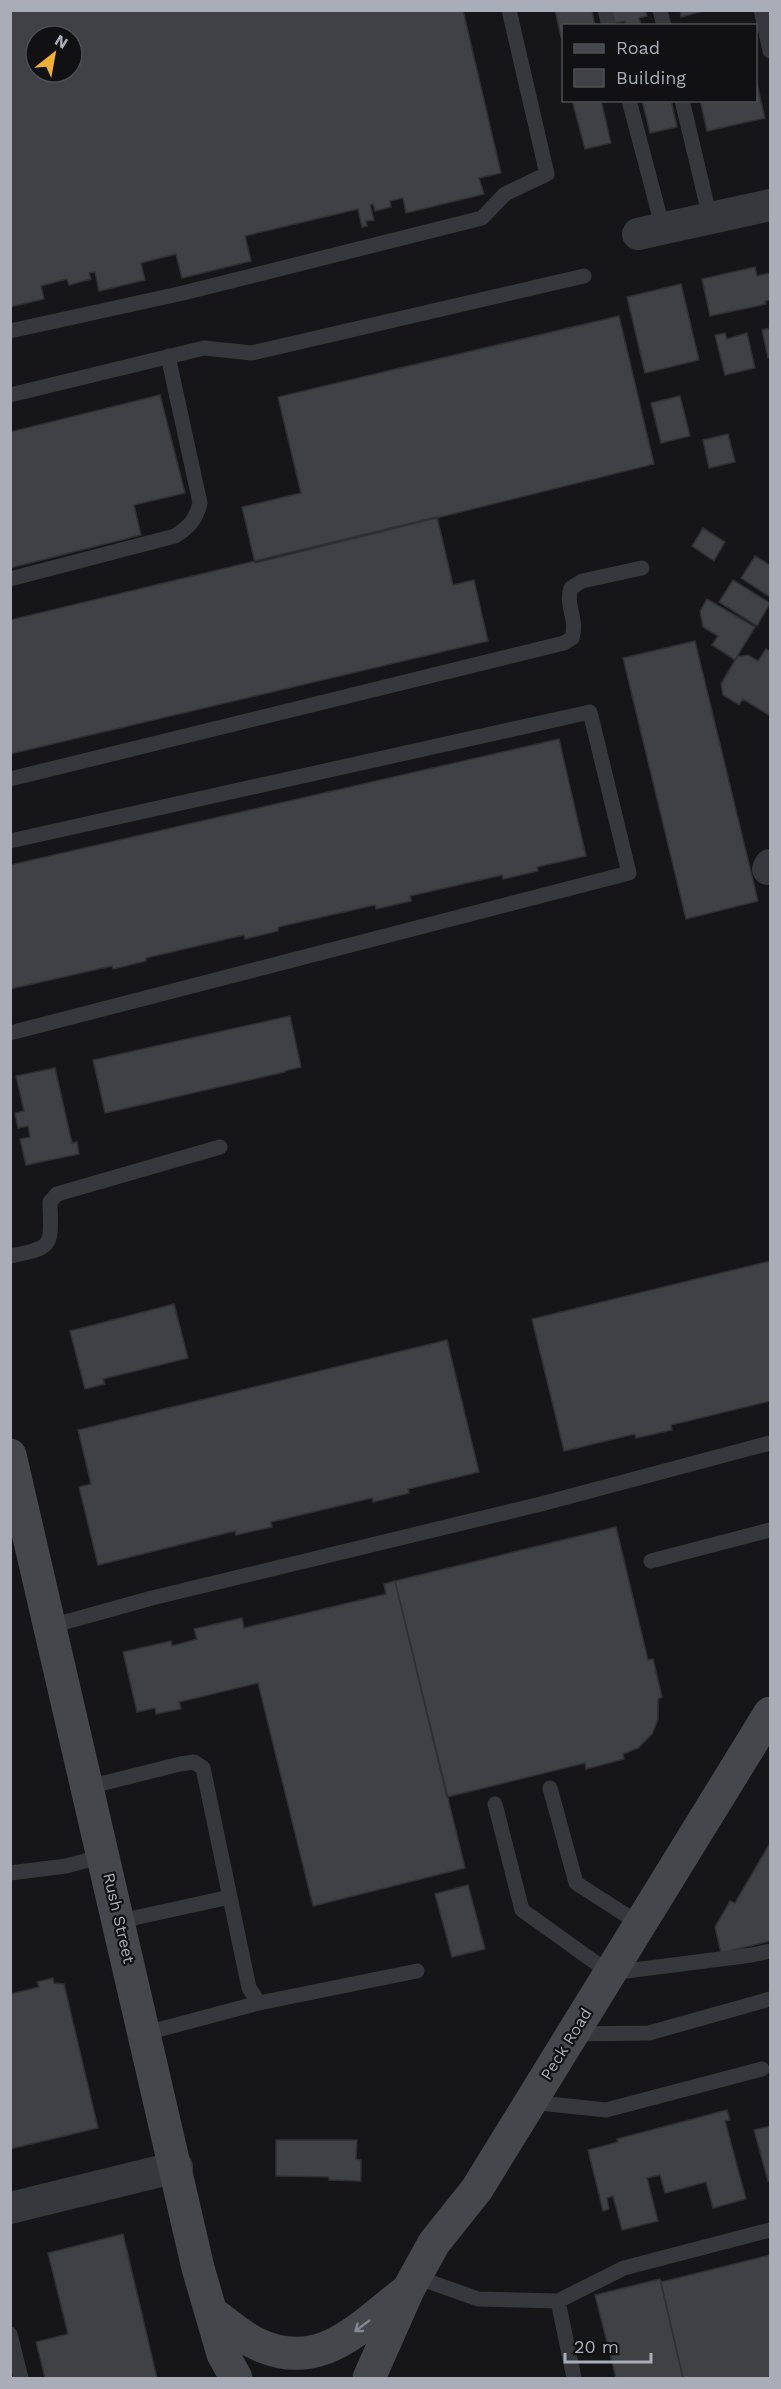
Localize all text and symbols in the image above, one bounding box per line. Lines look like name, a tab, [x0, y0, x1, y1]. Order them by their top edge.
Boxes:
north arrow	[24, 24, 84, 84]
legend	[562, 24, 757, 102]
text: N	[51, 30, 71, 53]
text: Road	[616, 37, 660, 58]
text: Building	[616, 67, 686, 88]
street label: Rush Street	[99, 1871, 139, 1965]
street label: Peck Road	[536, 2005, 596, 2083]
one-way arrow	[354, 2319, 370, 2332]
scale bar	[565, 2326, 650, 2364]
text: 20 m	[574, 2336, 619, 2357]

